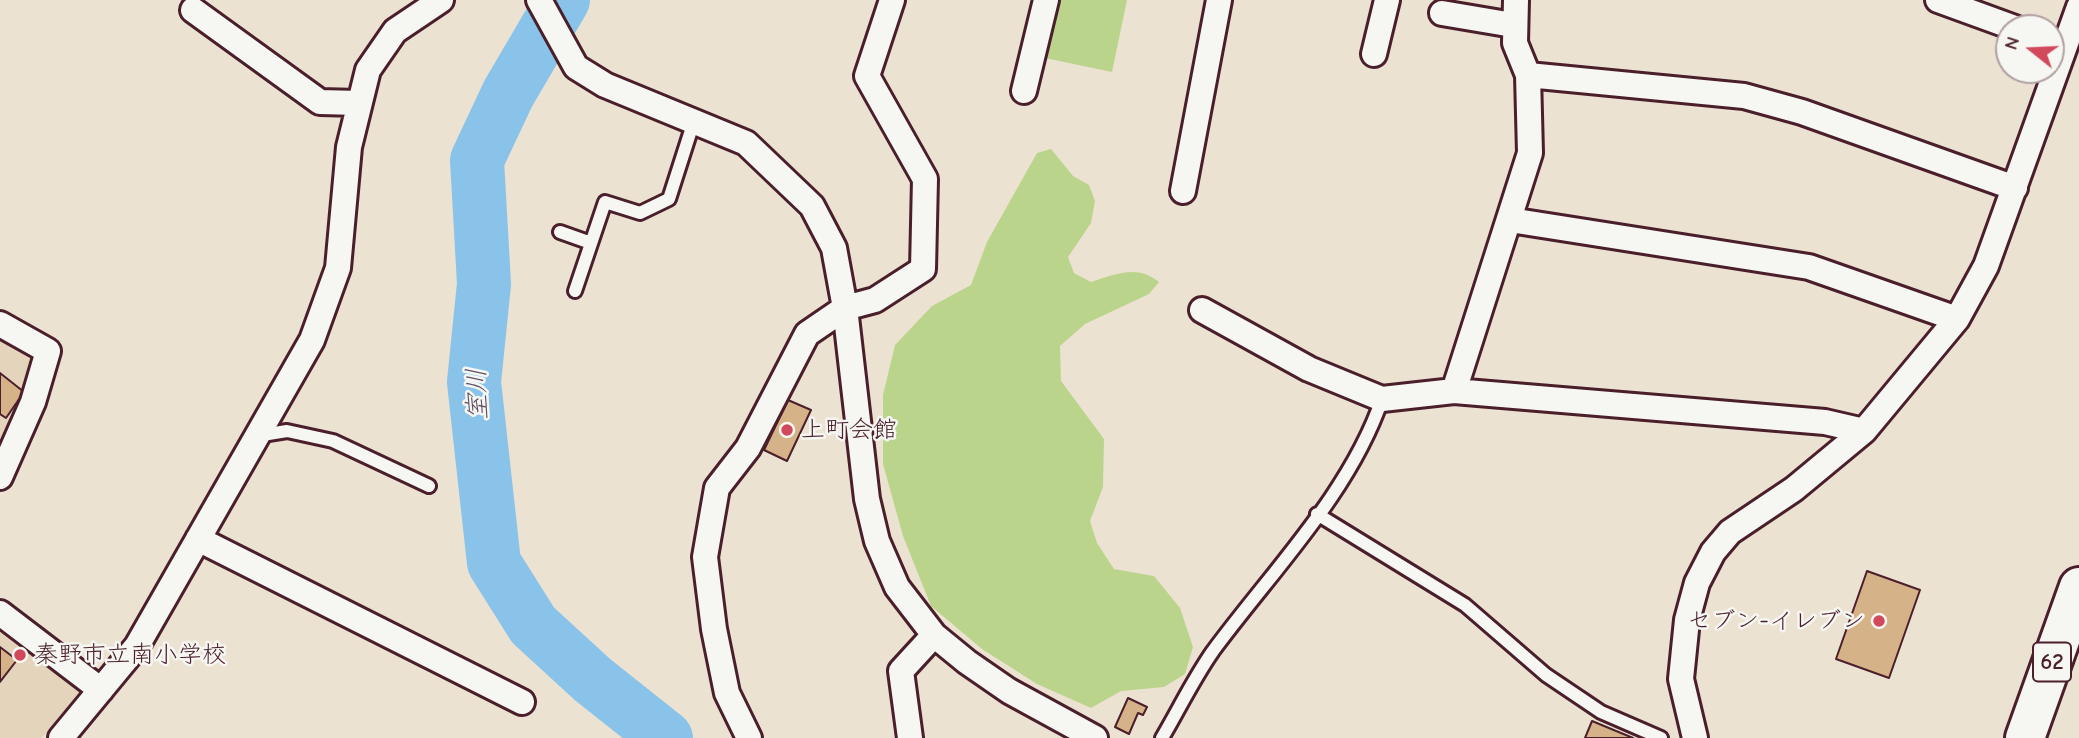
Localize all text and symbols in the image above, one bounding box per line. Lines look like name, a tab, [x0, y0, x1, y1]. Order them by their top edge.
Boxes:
north arrow	[1995, 14, 2065, 84]
text: N	[2000, 34, 2024, 52]
water label: 室川	[462, 367, 494, 421]
place label: 上町会館	[801, 416, 897, 444]
marker: 上町会館	[779, 422, 795, 438]
place label: セブン-イレブン	[1687, 607, 1865, 635]
marker: セブン-イレブン	[1871, 613, 1887, 629]
place label: 秦野市立南小学校	[34, 641, 226, 669]
road number: 62	[2033, 642, 2071, 682]
marker: 秦野市立南小学校	[12, 647, 28, 663]

